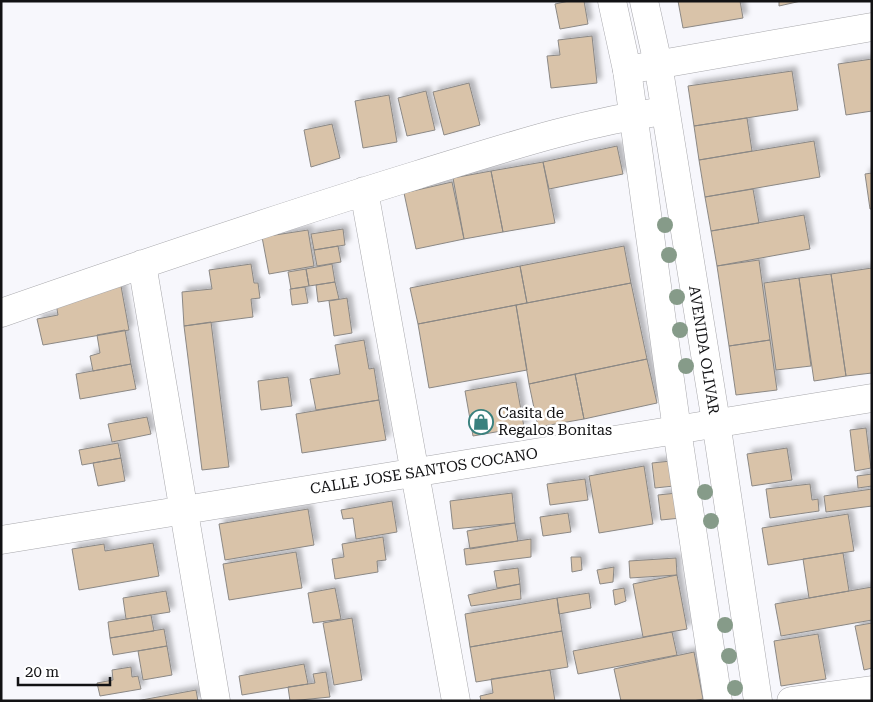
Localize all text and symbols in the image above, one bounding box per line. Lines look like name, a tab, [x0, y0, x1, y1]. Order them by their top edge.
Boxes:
street label: AVENIDA OLIVAR	[685, 284, 723, 416]
place label: Casita de Regalos Bonitas	[498, 404, 612, 439]
shop icon: Casita de Regalos Bonitas	[468, 409, 494, 435]
street label: CALLE JOSE SANTOS COCANO	[309, 444, 539, 498]
scale bar	[18, 654, 110, 686]
text: 20 m	[25, 663, 60, 681]

